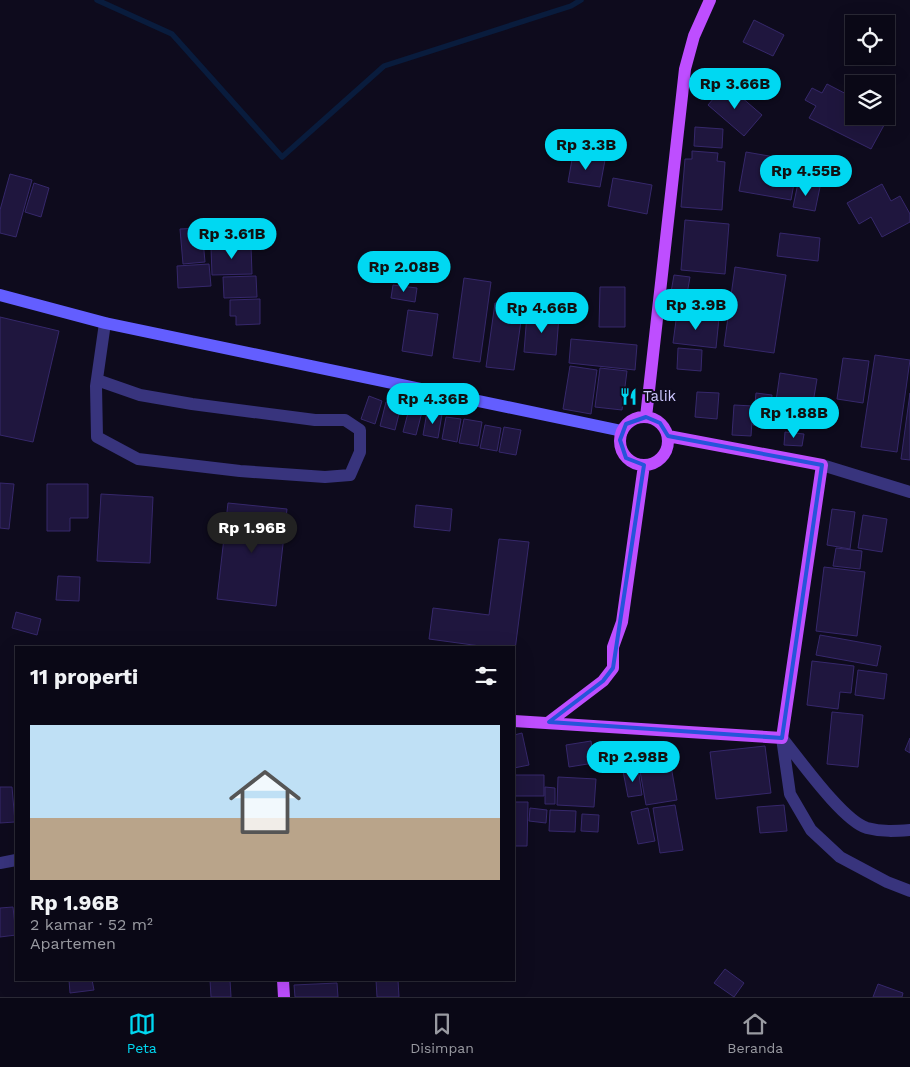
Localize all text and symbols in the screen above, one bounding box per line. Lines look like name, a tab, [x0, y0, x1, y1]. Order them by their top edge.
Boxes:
map controls	[845, 15, 895, 125]
button: locate	[845, 15, 895, 65]
pin: Rp 3.66B	[683, 68, 787, 110]
text: Rp 3.66B	[700, 74, 770, 93]
button: layers	[845, 75, 895, 125]
pin: Rp 3.3B	[540, 128, 632, 171]
text: Rp 3.3B	[556, 135, 616, 154]
pin: Rp 4.55B	[754, 154, 858, 197]
text: Rp 4.55B	[771, 161, 841, 180]
pin: Rp 3.61B	[180, 218, 284, 260]
text: Rp 3.61B	[198, 224, 266, 243]
pin: Rp 2.08B	[352, 250, 456, 293]
text: Rp 2.08B	[369, 257, 439, 276]
pin: Rp 3.9B	[650, 288, 742, 331]
pin: Rp 4.66B	[490, 292, 594, 334]
text: Rp 3.9B	[666, 295, 726, 314]
text: Rp 4.66B	[506, 298, 578, 317]
pin: Rp 4.36B	[381, 382, 485, 425]
restaurant icon: Talik	[619, 386, 639, 406]
place label: Talik	[643, 387, 677, 405]
text: Rp 4.36B	[398, 389, 468, 408]
pin: Rp 1.88B	[742, 396, 846, 439]
text: Rp 1.88B	[760, 403, 828, 422]
pin: Rp 1.96B	[200, 512, 304, 554]
text: Rp 1.96B	[218, 518, 286, 537]
icon: filters	[472, 662, 500, 690]
text: 11 properti	[30, 664, 138, 689]
pin: Rp 2.98B	[581, 740, 685, 783]
text: Rp 2.98B	[598, 747, 668, 766]
icon: home	[220, 757, 310, 847]
text: Rp 1.96B	[30, 890, 119, 915]
text: 2 kamar · 52 m²	[30, 915, 153, 934]
text: Apartemen	[30, 934, 116, 953]
tab: Peta	[127, 1010, 157, 1056]
tab: Disimpan	[410, 1010, 474, 1056]
tab: Beranda	[727, 1010, 783, 1056]

